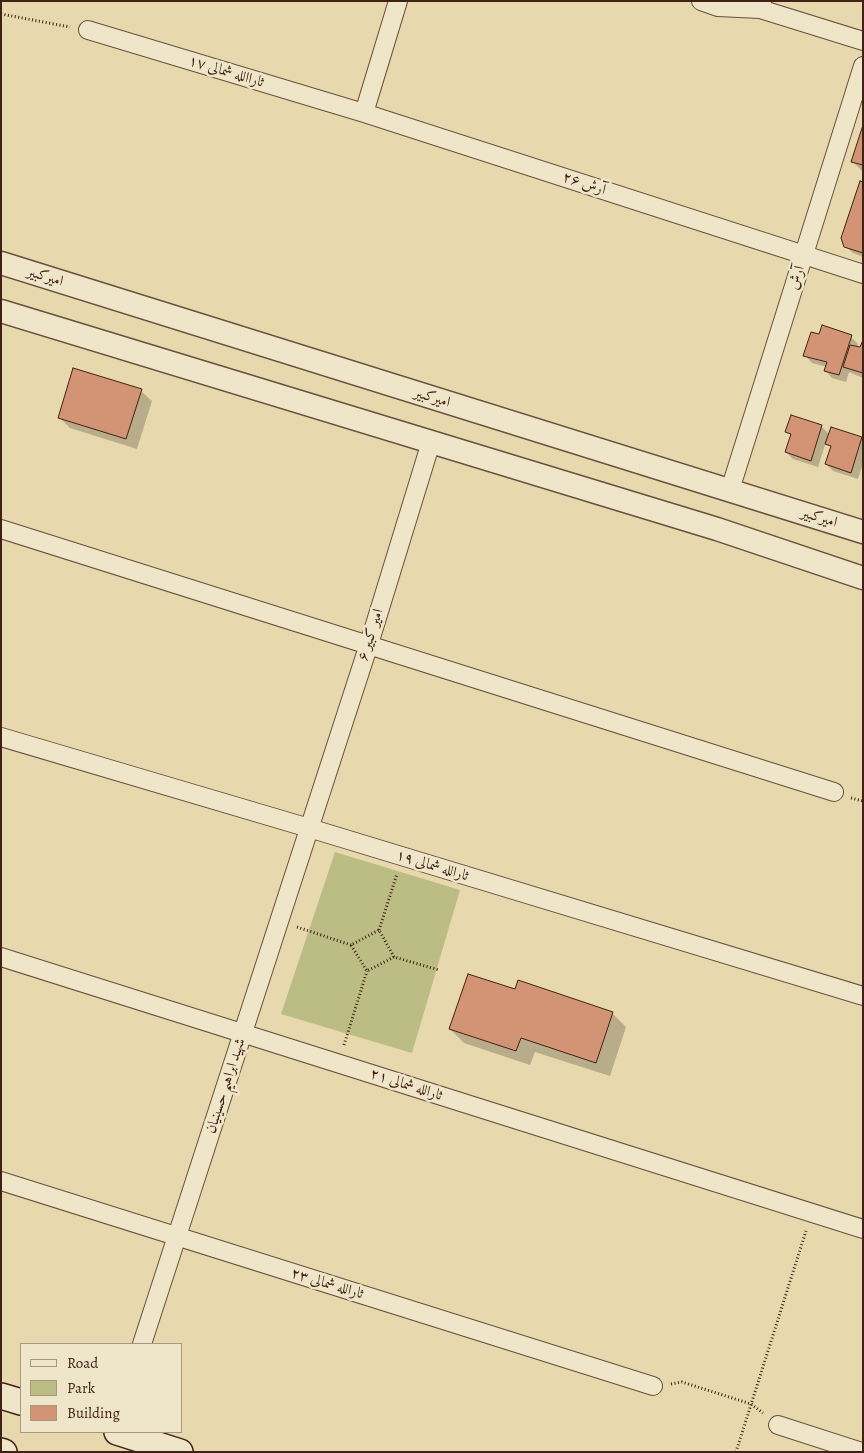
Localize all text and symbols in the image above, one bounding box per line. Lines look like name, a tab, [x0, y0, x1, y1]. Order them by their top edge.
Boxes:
street label: ثاراالله شمالی ۱۷	[186, 52, 266, 92]
street label: آرش ۲۶	[560, 169, 608, 199]
street label: امیرکبیر	[25, 263, 65, 291]
street label: آرش	[785, 264, 809, 292]
street label: امیرکبیر	[412, 384, 452, 412]
street label: امیرکبیر	[799, 504, 839, 532]
street label: امیر کبیر ۶	[354, 607, 388, 663]
street label: ثارالله شمالی ۱۹	[394, 846, 470, 886]
street label: شهید ابراهیم حسینیان	[202, 1036, 250, 1136]
street label: ثارالله شمالی ۲۱	[368, 1065, 444, 1105]
street label: ثارالله شمالی ۲۳	[289, 1264, 365, 1304]
legend	[20, 1343, 182, 1433]
text: Road	[67, 1353, 98, 1373]
text: Park	[67, 1378, 95, 1398]
text: Building	[67, 1403, 120, 1423]

